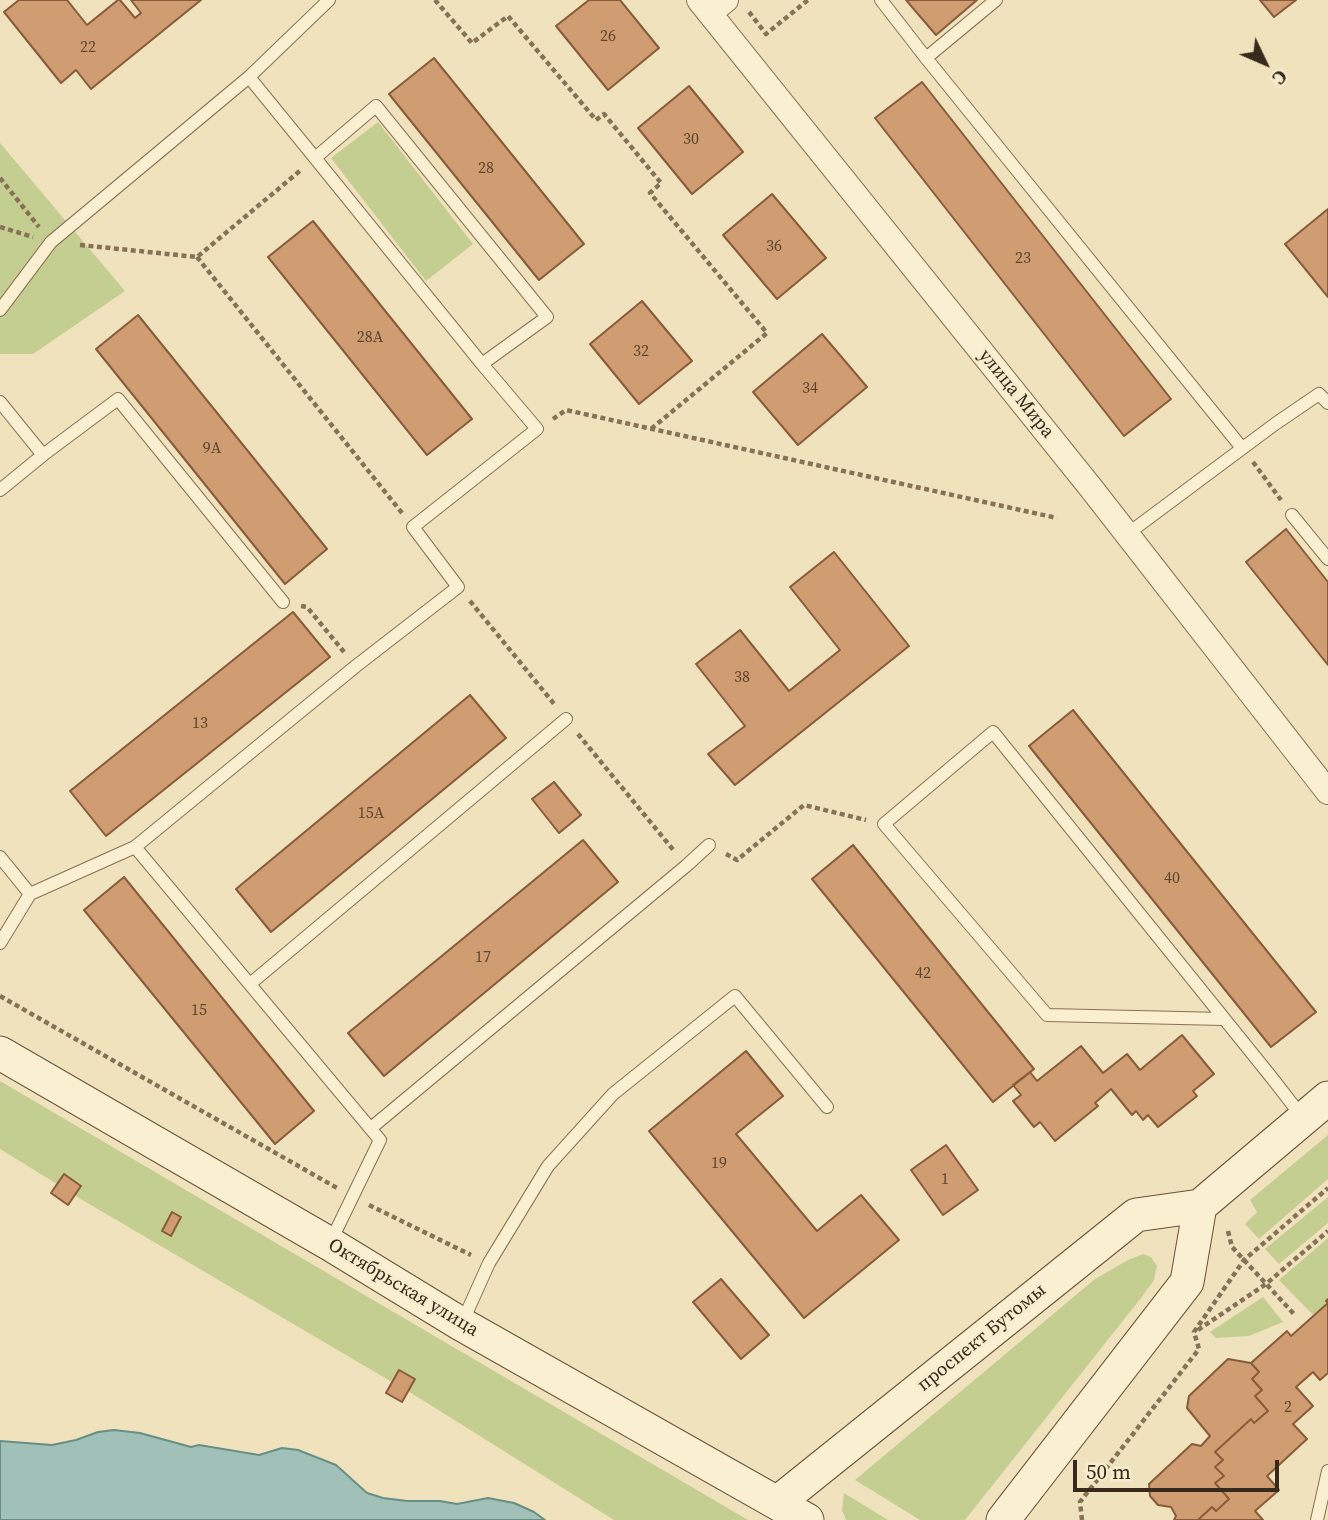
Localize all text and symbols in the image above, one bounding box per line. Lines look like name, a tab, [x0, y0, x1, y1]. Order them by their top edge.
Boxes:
house number: 26	[600, 27, 616, 47]
north arrow	[1230, 28, 1300, 98]
house number: 22	[80, 38, 96, 58]
text: С	[1267, 64, 1294, 91]
house number: 30	[683, 130, 699, 150]
house number: 28	[478, 159, 494, 179]
house number: 36	[766, 237, 782, 257]
house number: 23	[1015, 249, 1031, 269]
house number: 28А	[357, 328, 383, 348]
house number: 32	[633, 342, 649, 362]
street label: улица Мира	[973, 345, 1059, 443]
house number: 34	[802, 379, 818, 399]
house number: 9А	[203, 439, 221, 459]
house number: 38	[734, 668, 750, 688]
house number: 13	[192, 714, 208, 734]
house number: 15А	[358, 804, 384, 824]
house number: 40	[1164, 869, 1180, 889]
house number: 17	[475, 948, 491, 968]
house number: 42	[915, 964, 931, 984]
house number: 15	[191, 1001, 207, 1021]
house number: 19	[711, 1154, 727, 1174]
house number: 1	[941, 1170, 949, 1190]
street label: Октябрьская улица	[324, 1234, 482, 1342]
street label: проспект Бутомы	[913, 1279, 1051, 1397]
house number: 2	[1284, 1398, 1292, 1418]
scale bar	[1076, 1446, 1282, 1490]
text: 50 m	[1086, 1457, 1131, 1486]

